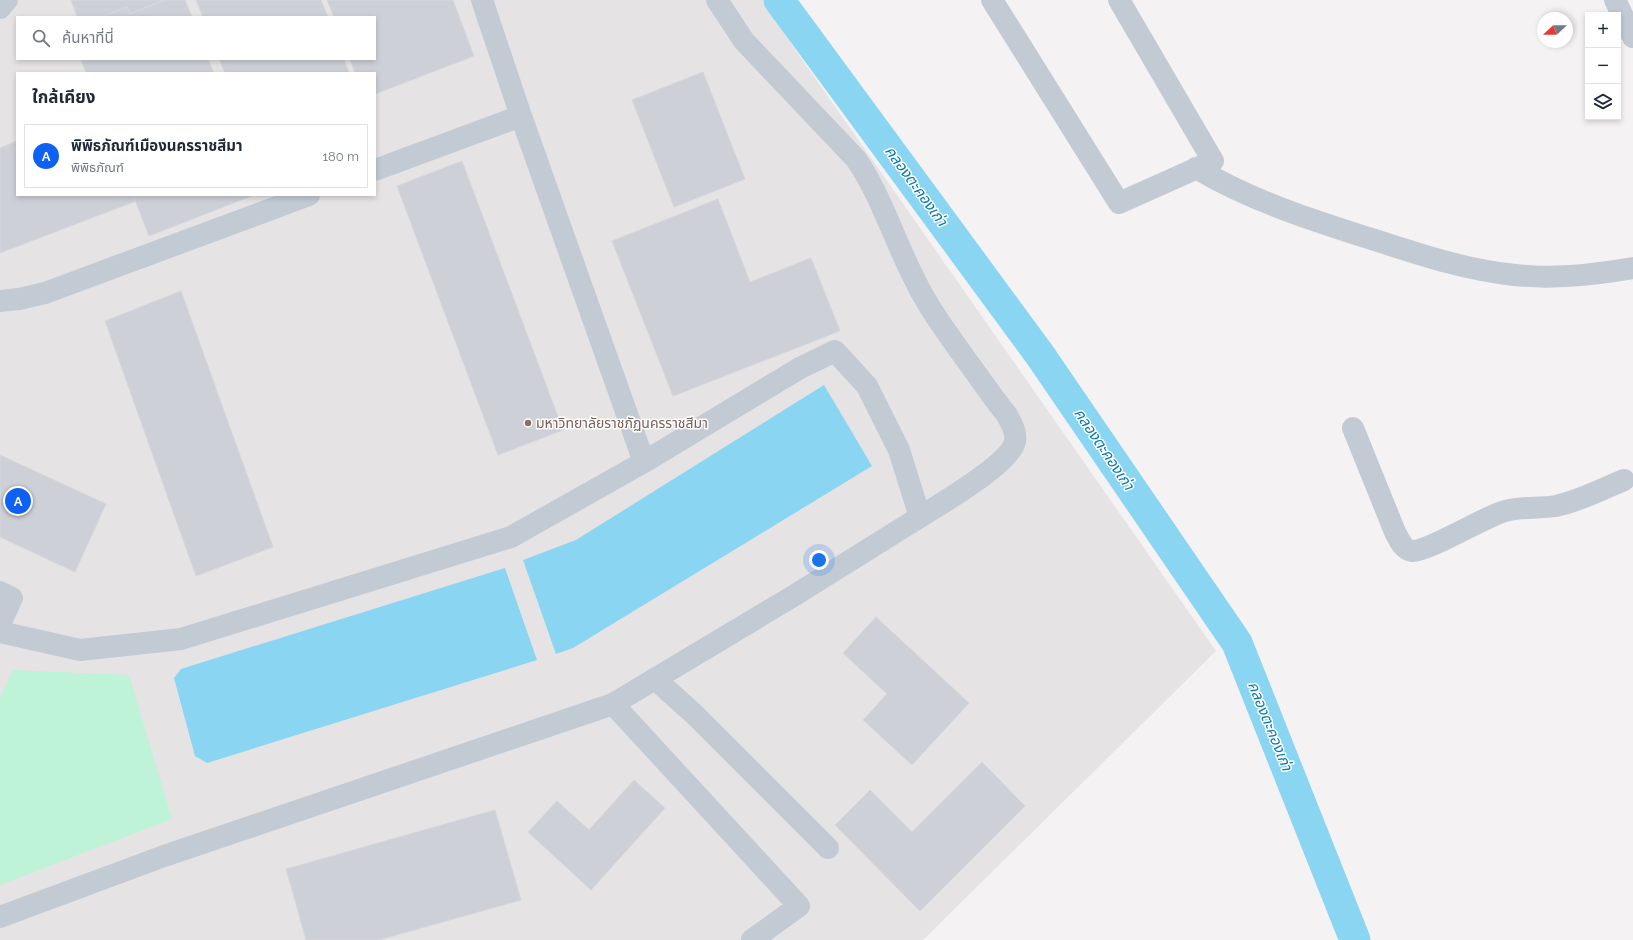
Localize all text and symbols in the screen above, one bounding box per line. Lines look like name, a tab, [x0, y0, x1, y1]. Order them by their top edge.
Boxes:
north arrow	[1537, 12, 1573, 48]
map controls	[1585, 12, 1621, 120]
button: +	[1585, 12, 1621, 48]
search box	[16, 16, 376, 60]
icon: search	[30, 27, 52, 49]
text: ค้นหาที่นี่	[62, 29, 114, 47]
button: −	[1585, 48, 1621, 84]
button: layers	[1585, 84, 1621, 120]
text: ใกล้เคียง	[32, 87, 95, 107]
text: พิพิธภัณฑ์เมืองนครราชสีมา	[71, 137, 243, 155]
water label: คลองตะคองเก่า	[881, 143, 952, 230]
text: A	[42, 149, 50, 164]
text: 180 m	[323, 149, 359, 164]
text: พิพิธภัณฑ์	[71, 160, 124, 175]
water label: คลองตะคองเก่า	[1070, 405, 1138, 494]
place label: มหาวิทยาลัยราชภัฏนครราชสีมา	[536, 415, 708, 431]
marker: มหาวิทยาลัยราชภัฏนครราชสีมา	[523, 418, 533, 428]
pin: A	[5, 486, 31, 516]
your location	[809, 550, 829, 570]
water label: คลองตะคองเก่า	[1244, 679, 1296, 774]

